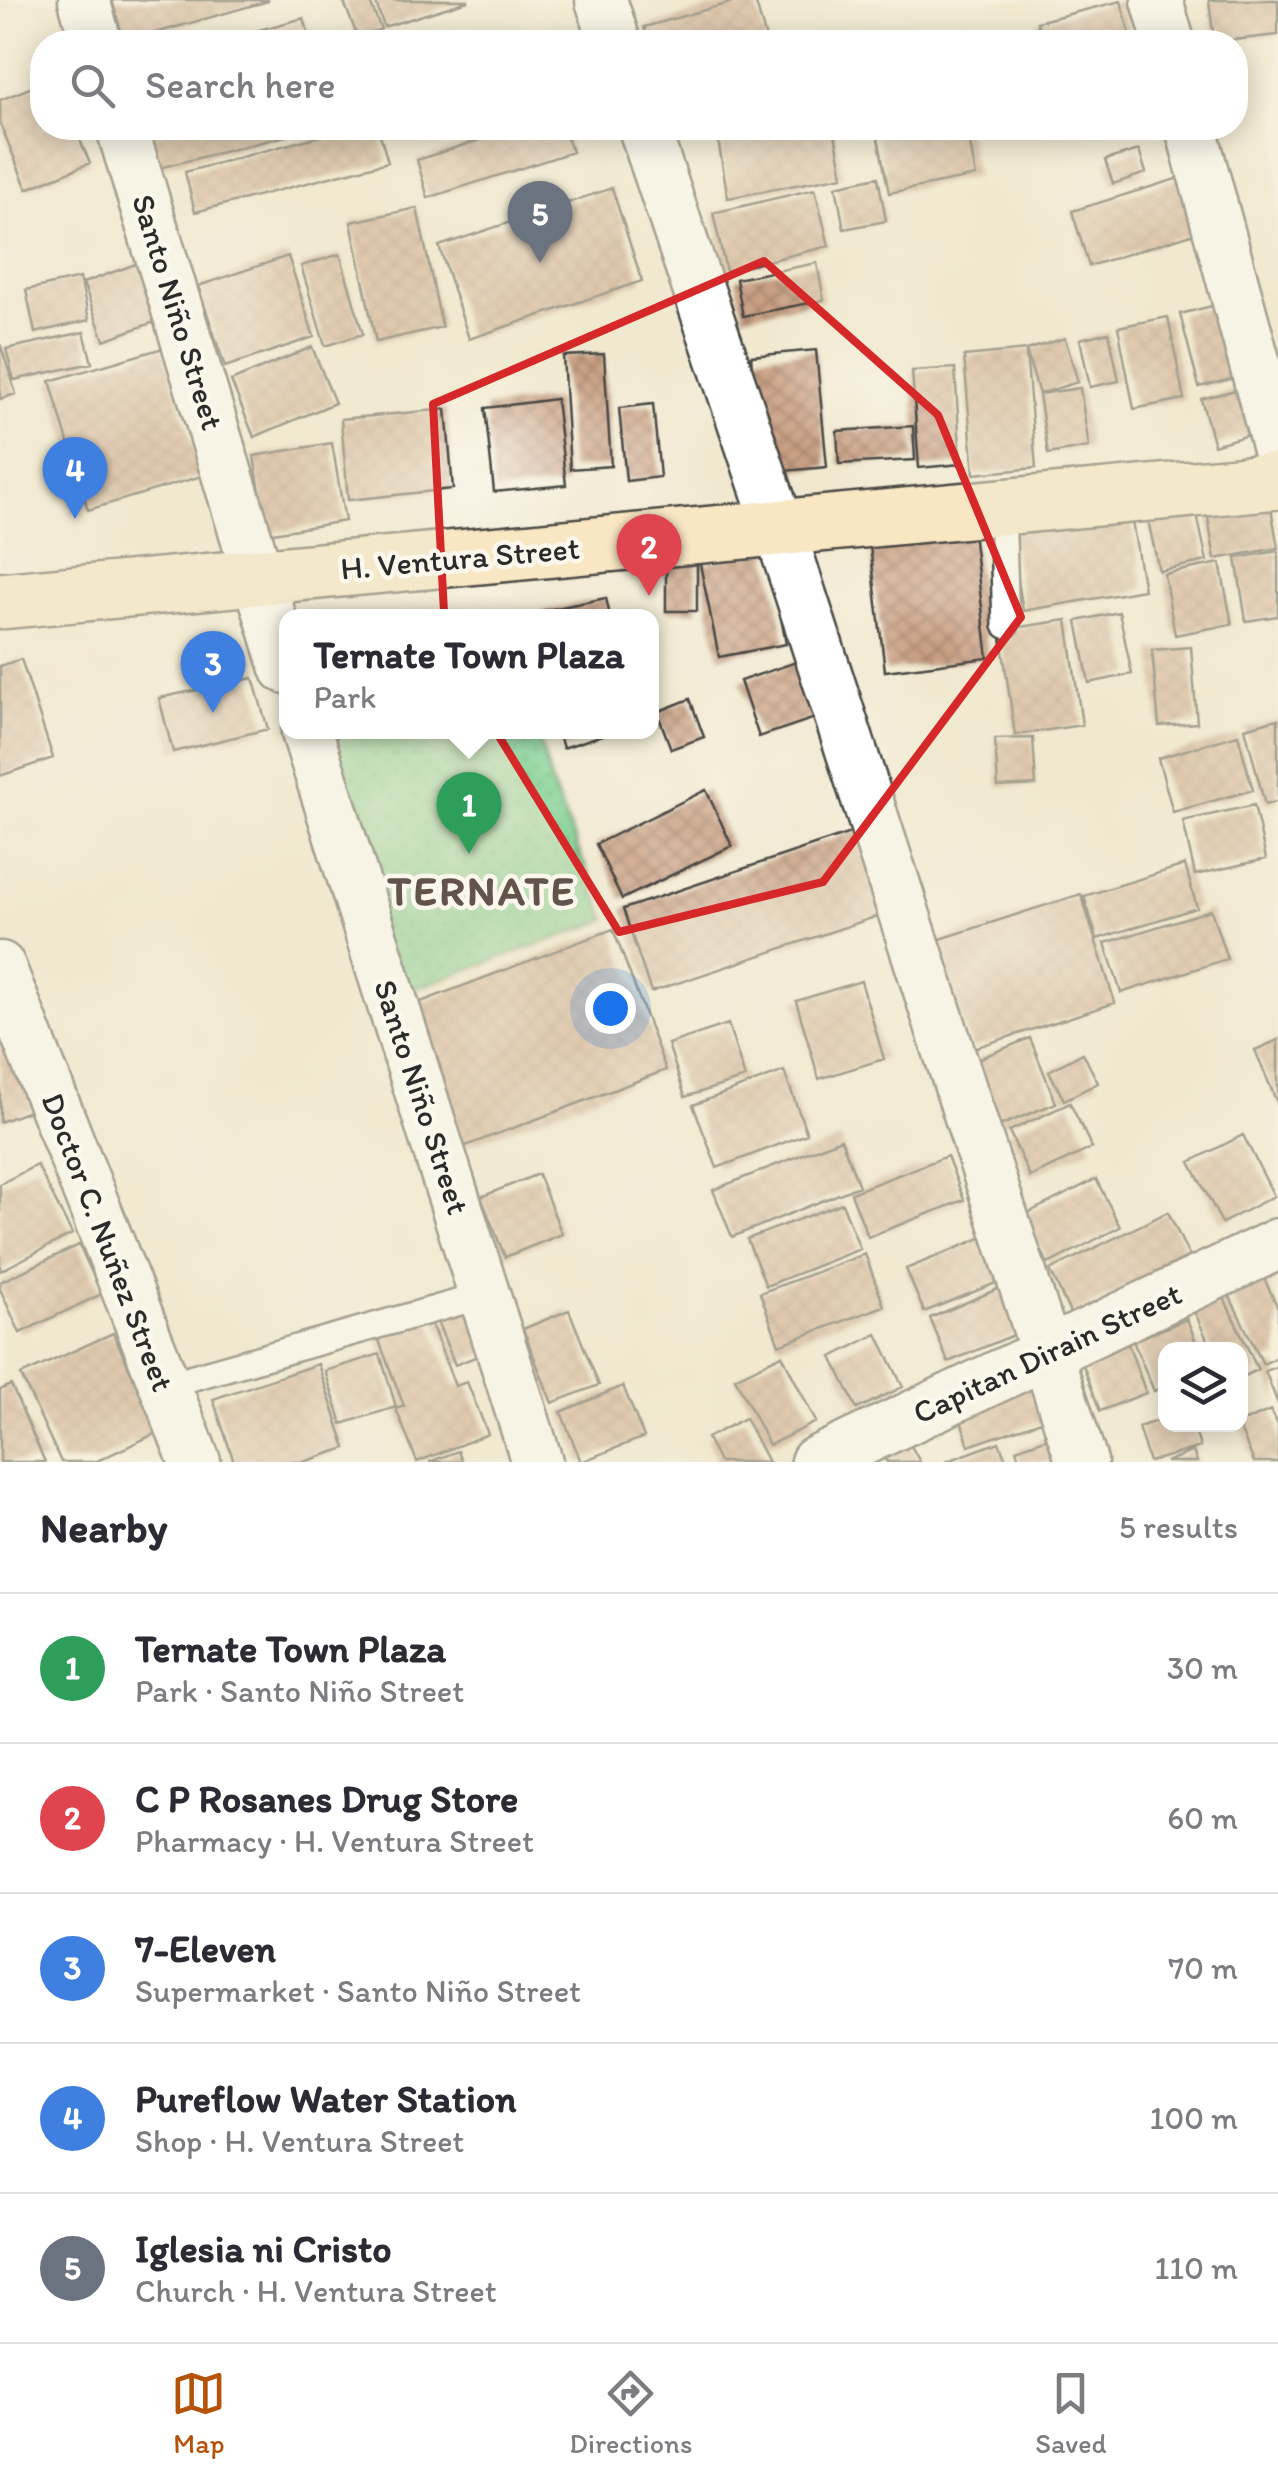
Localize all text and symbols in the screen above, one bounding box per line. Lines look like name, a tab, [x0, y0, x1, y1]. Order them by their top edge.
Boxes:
search box	[30, 30, 1248, 140]
icon: search	[65, 58, 120, 113]
text: Search here	[145, 62, 336, 108]
pin: 5	[508, 180, 572, 263]
street label: Santo Niño Street	[124, 190, 232, 434]
pin: 4	[42, 436, 108, 519]
pin: 2	[616, 514, 682, 596]
street label: H. Ventura Street	[339, 529, 581, 587]
popup	[279, 609, 659, 739]
pin: 3	[180, 630, 246, 713]
text: Ternate Town Plaza	[313, 632, 625, 678]
text: Park	[313, 678, 376, 716]
pin: 1	[436, 772, 502, 854]
district label: TERNATE	[386, 865, 577, 916]
street label: Santo Niño Street	[366, 975, 478, 1219]
your location	[585, 983, 636, 1034]
street label: Doctor C. Nuñez Street	[34, 1088, 182, 1396]
street label: Capitan Dirain Street	[907, 1274, 1187, 1432]
map controls	[1158, 1342, 1248, 1432]
button: layers	[1158, 1342, 1248, 1432]
text: Nearby	[40, 1502, 167, 1553]
text: 5 results	[1119, 1508, 1238, 1546]
text: Ternate Town Plaza	[135, 1626, 446, 1672]
text: 1	[65, 1649, 80, 1687]
text: 30 m	[1167, 1649, 1238, 1687]
text: Park · Santo Niño Street	[135, 1672, 464, 1710]
text: C P Rosanes Drug Store	[135, 1776, 518, 1822]
text: 2	[64, 1799, 81, 1837]
text: 60 m	[1167, 1799, 1238, 1837]
text: Pharmacy · H. Ventura Street	[135, 1822, 534, 1860]
text: 7-Eleven	[135, 1926, 276, 1972]
text: 3	[64, 1949, 81, 1987]
text: 70 m	[1168, 1949, 1238, 1987]
text: Supermarket · Santo Niño Street	[135, 1972, 581, 2010]
text: Pureflow Water Station	[135, 2076, 517, 2122]
text: 4	[63, 2099, 82, 2137]
text: 100 m	[1150, 2099, 1238, 2137]
text: Shop · H. Ventura Street	[135, 2122, 464, 2160]
text: Iglesia ni Cristo	[135, 2226, 392, 2272]
text: 5	[64, 2249, 81, 2287]
text: 110 m	[1154, 2249, 1238, 2287]
text: Church · H. Ventura Street	[135, 2272, 497, 2310]
tab: Map	[171, 2366, 226, 2460]
tab: Directions	[569, 2366, 692, 2460]
tab: Saved	[1035, 2366, 1107, 2460]

